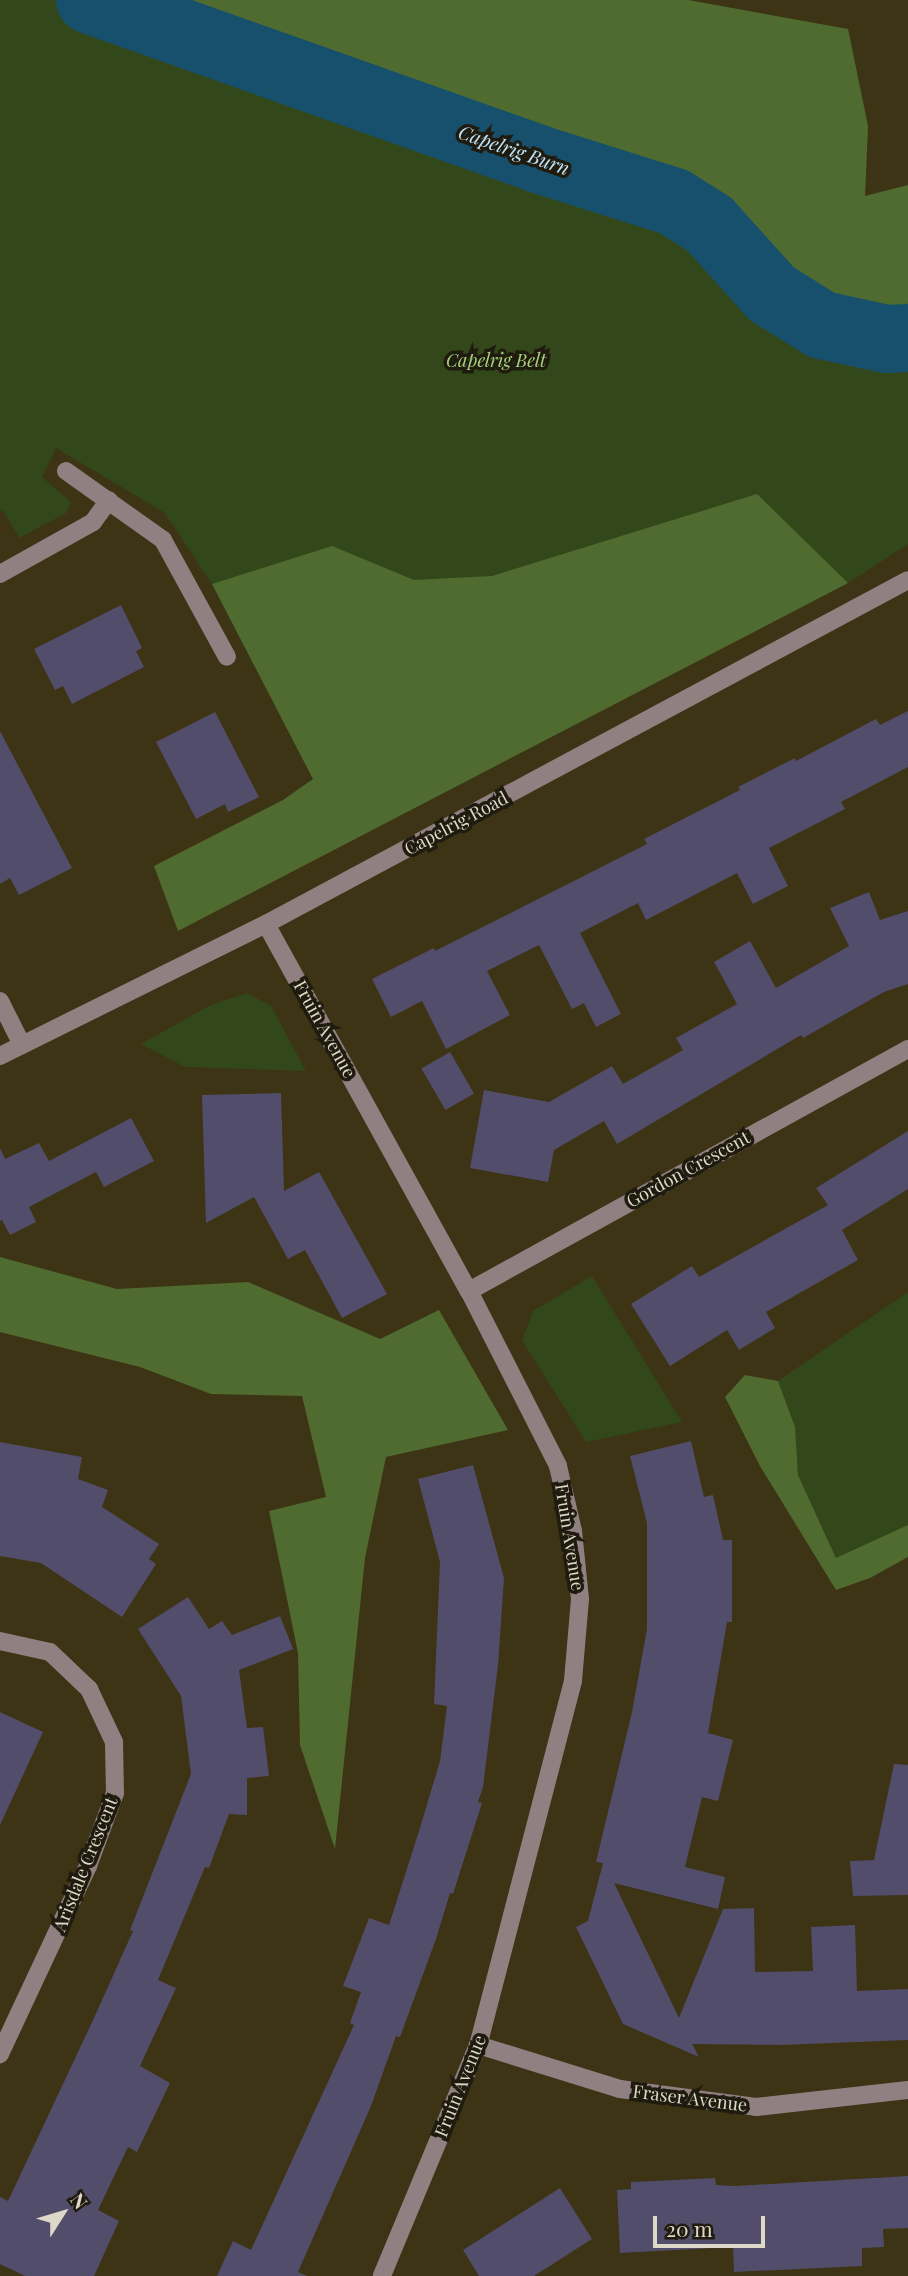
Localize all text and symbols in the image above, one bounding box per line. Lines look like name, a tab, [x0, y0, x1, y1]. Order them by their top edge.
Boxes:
water label: Capelrig Burn	[456, 120, 572, 180]
park label: Capelrig Belt	[446, 349, 546, 371]
street label: Capelrig Road	[400, 787, 512, 859]
street label: Fruin Avenue	[289, 976, 361, 1082]
street label: Gordon Crescent	[622, 1126, 754, 1212]
street label: Fruin Avenue	[551, 1482, 589, 1592]
street label: Arisdale Crescent	[48, 1794, 122, 1934]
street label: Fruin Avenue	[430, 2032, 490, 2140]
street label: Fraser Avenue	[631, 2080, 749, 2116]
north arrow	[28, 2178, 98, 2248]
text: N	[65, 2187, 94, 2214]
scale bar	[656, 2202, 768, 2246]
text: 20 m	[666, 2214, 713, 2242]

